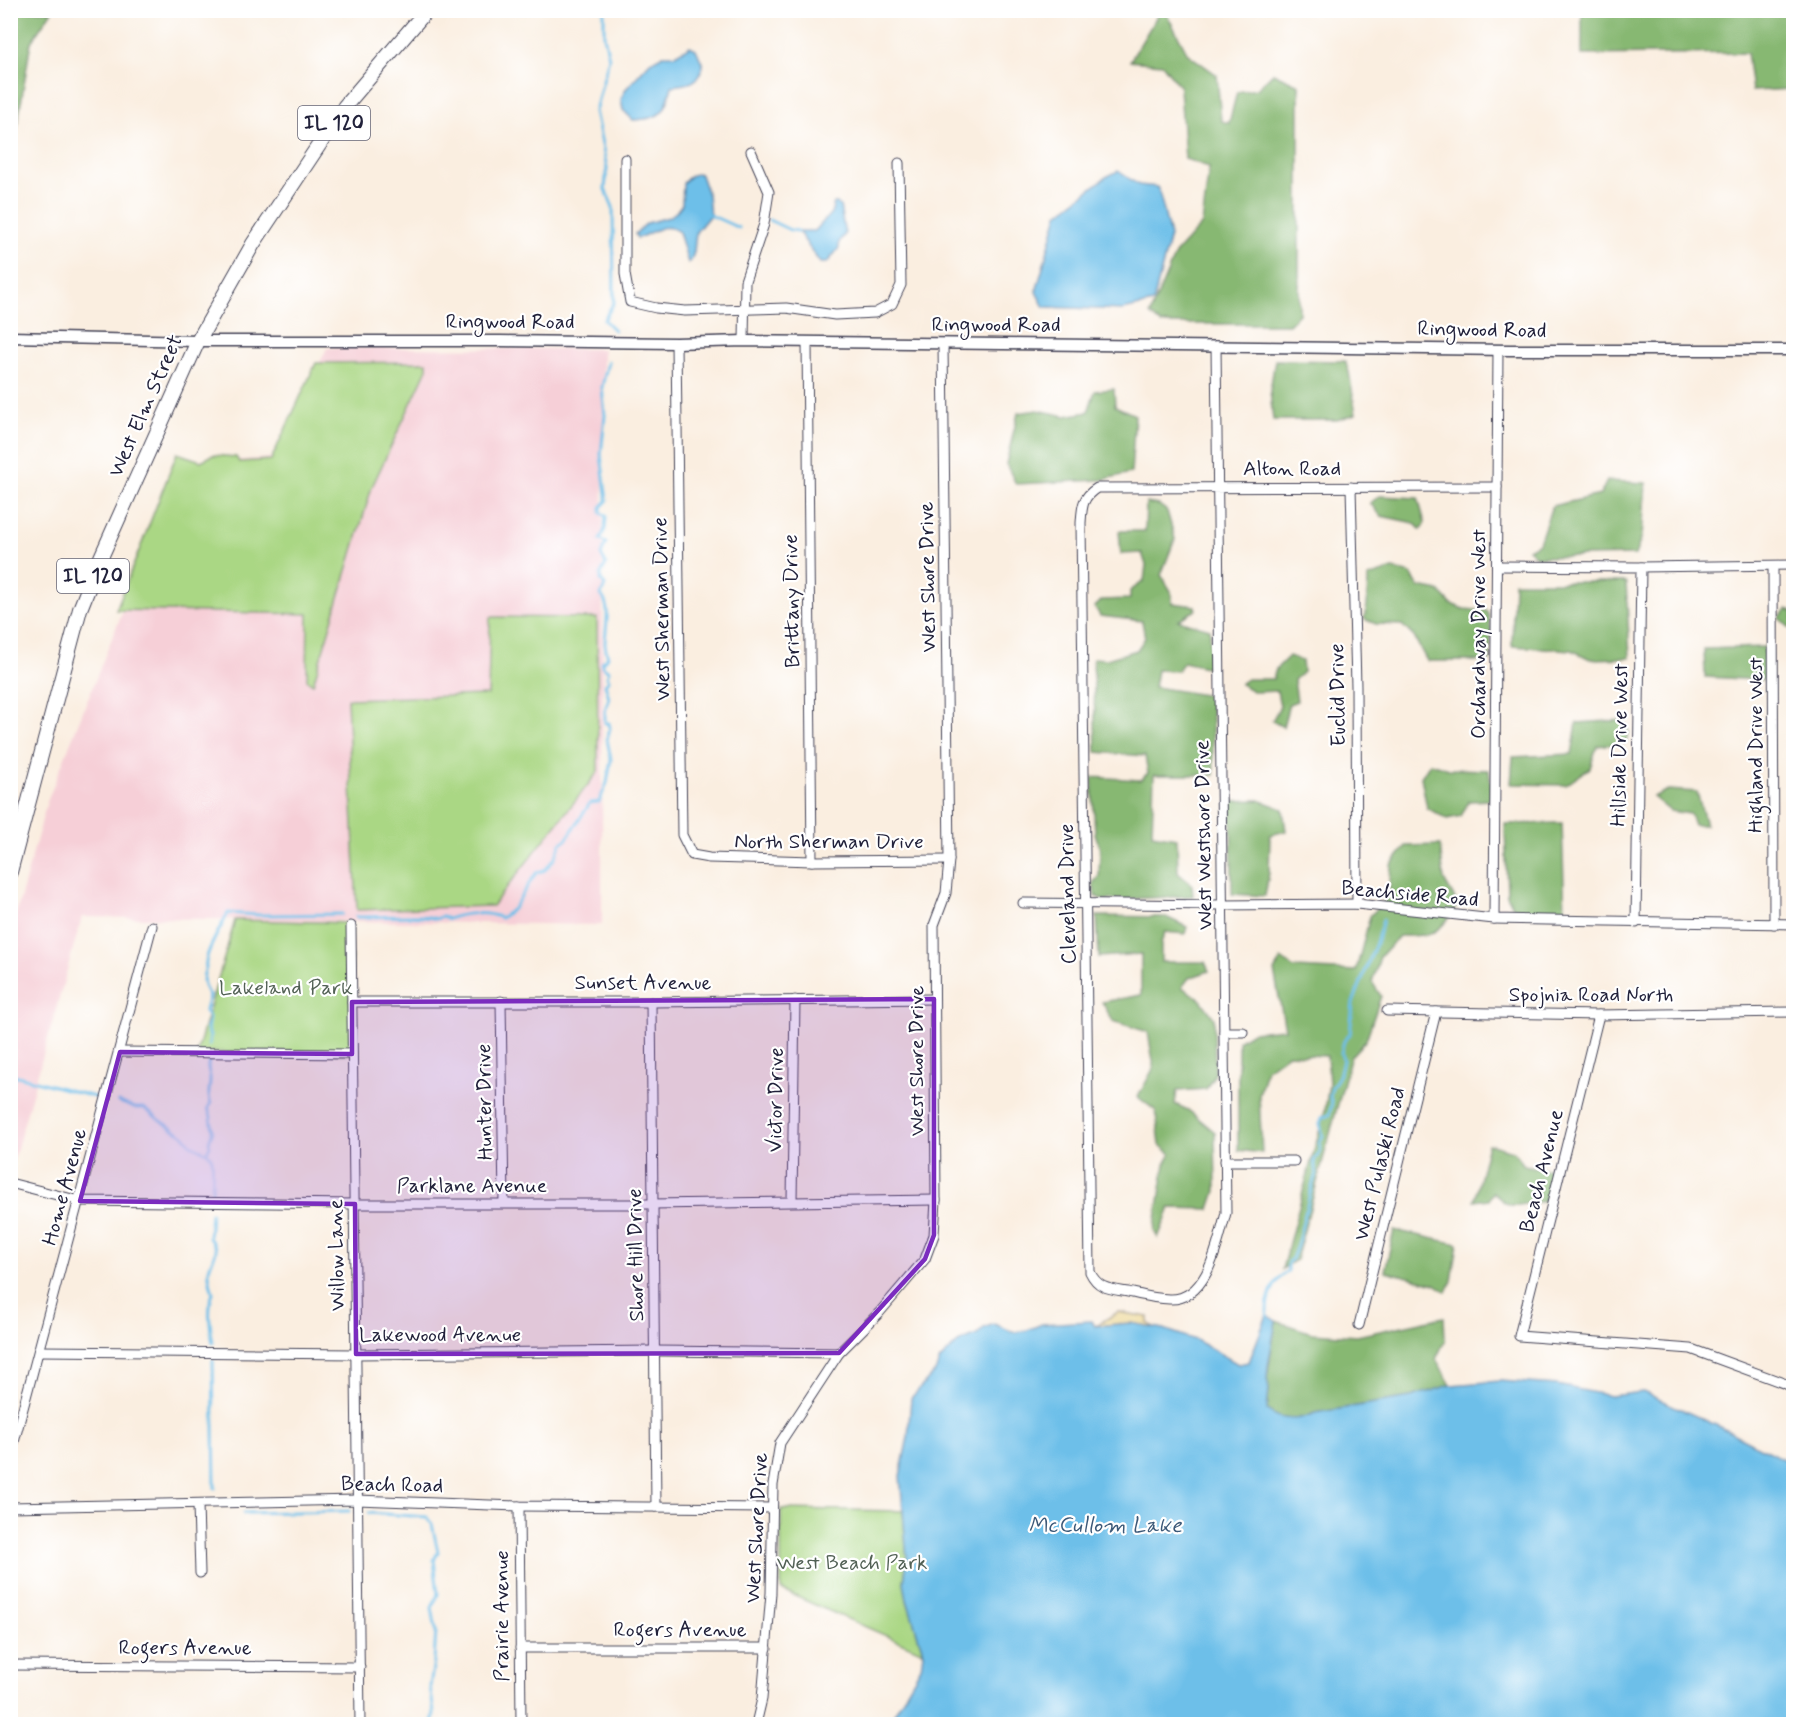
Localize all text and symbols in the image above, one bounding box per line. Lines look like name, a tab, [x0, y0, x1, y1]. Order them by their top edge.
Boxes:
road number: IL 120	[298, 106, 370, 140]
street label: Ringwood Road	[445, 308, 575, 337]
street label: Ringwood Road	[931, 311, 1061, 340]
street label: Ringwood Road	[1417, 315, 1547, 346]
street label: West Elm Street	[102, 330, 190, 482]
street label: Alton Road	[1243, 455, 1341, 483]
street label: West Shore Drive	[913, 501, 943, 653]
street label: West Sherman Drive	[646, 517, 678, 701]
street label: Orchardway Drive West	[1465, 528, 1493, 739]
street label: Brittany Drive	[777, 534, 807, 668]
road number: IL 120	[57, 559, 129, 593]
street label: Euclid Drive	[1323, 643, 1353, 747]
street label: Highland Drive West	[1742, 657, 1772, 833]
street label: Hillside Drive West	[1605, 663, 1635, 827]
street label: West Westshore Drive	[1188, 740, 1220, 930]
street label: Cleveland Drive	[1053, 823, 1083, 965]
street label: North Sherman Drive	[734, 828, 924, 856]
street label: Beachside Road	[1340, 874, 1480, 914]
street label: Sunset Avenue	[575, 969, 712, 997]
park label: Lakeland Park	[219, 974, 353, 1002]
street label: Spojnia Road North	[1509, 981, 1673, 1009]
street label: West Shore Drive	[903, 986, 931, 1136]
street label: Hunter Drive	[470, 1043, 500, 1161]
street label: Victor Drive	[761, 1047, 791, 1153]
street label: West Pulaski Road	[1347, 1084, 1413, 1244]
street label: Beach Avenue	[1513, 1106, 1571, 1236]
street label: Home Avenue	[36, 1125, 94, 1249]
street label: Parklane Avenue	[397, 1172, 547, 1200]
street label: Shore Hill Drive	[621, 1188, 651, 1322]
street label: Willow Lane	[322, 1199, 352, 1311]
street label: Lakewood Avenue	[359, 1321, 521, 1349]
street label: West Shore Drive	[739, 1452, 775, 1604]
street label: Beach Road	[341, 1470, 443, 1500]
water label: McCullom Lake	[1028, 1512, 1183, 1540]
park label: West Beach Park	[777, 1549, 927, 1577]
street label: Prairie Avenue	[488, 1550, 516, 1682]
street label: Rogers Avenue	[613, 1616, 747, 1646]
street label: Rogers Avenue	[118, 1634, 252, 1664]

